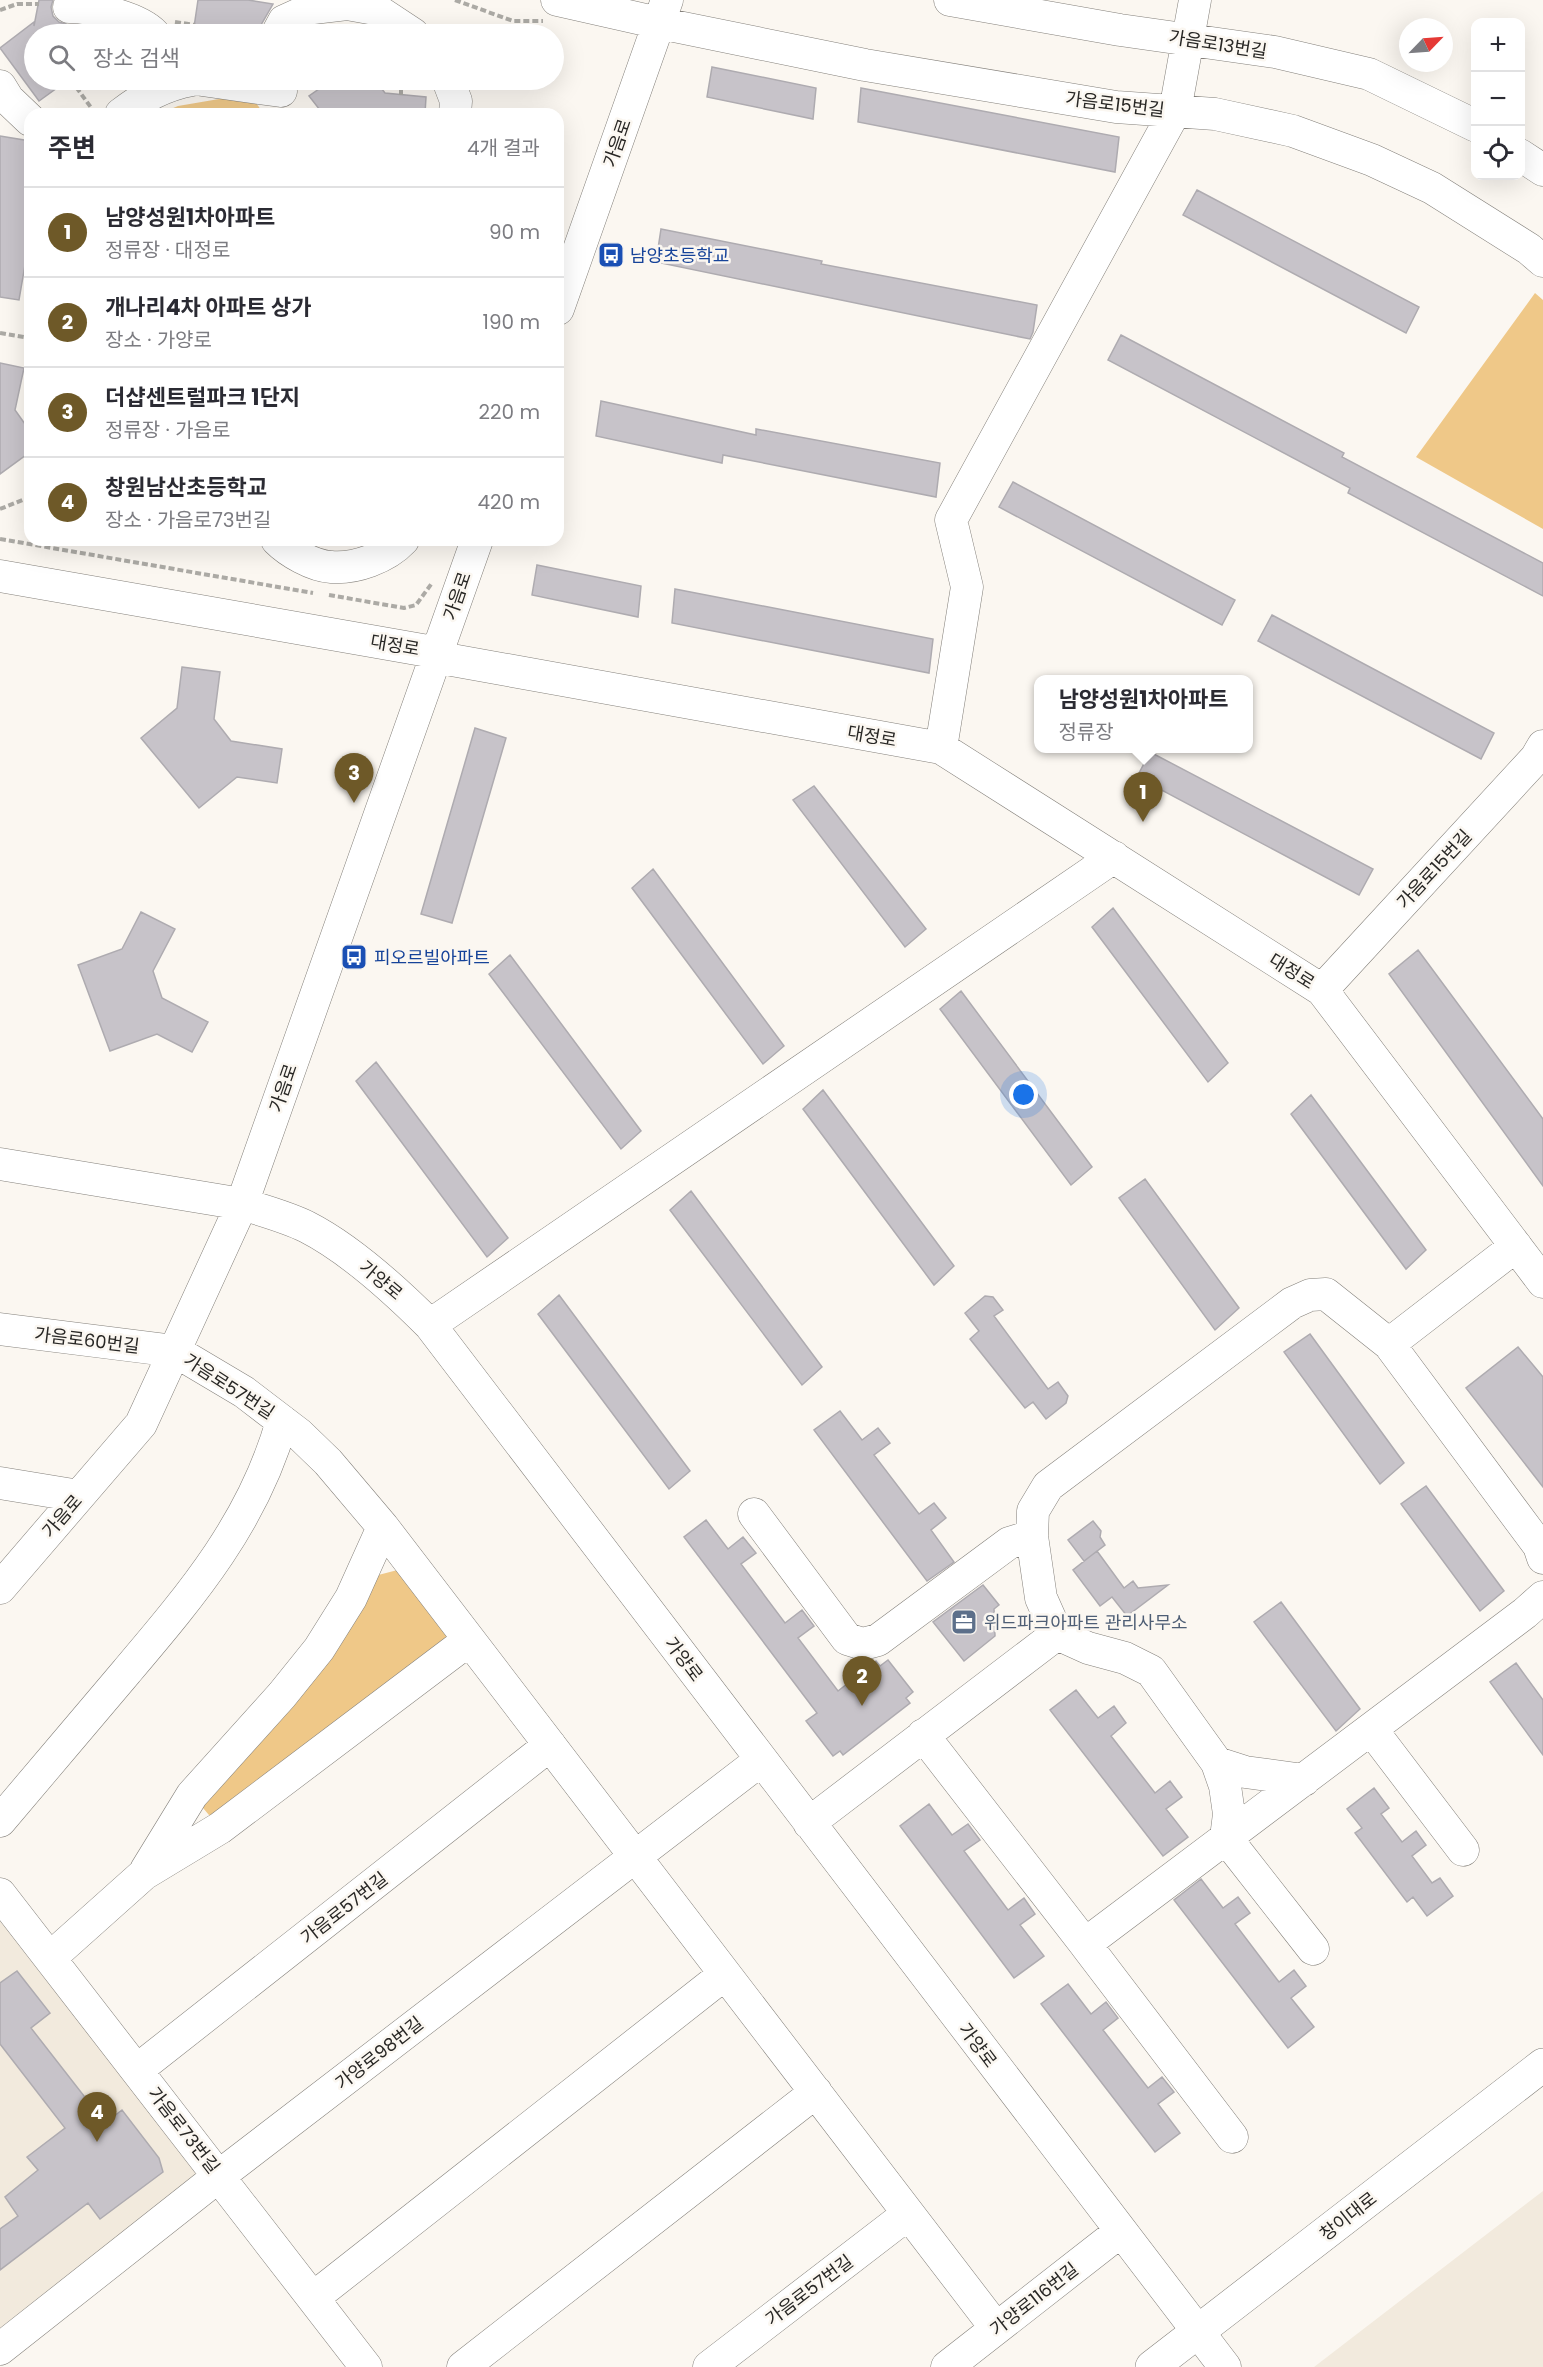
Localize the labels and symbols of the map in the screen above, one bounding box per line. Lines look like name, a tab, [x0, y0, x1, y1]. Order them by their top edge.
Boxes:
north arrow	[1399, 18, 1453, 72]
street label: 가음로13번길	[1167, 24, 1269, 64]
street label: 가음로15번길	[1064, 86, 1166, 122]
street label: 가음로	[597, 115, 637, 171]
bus stop icon: 남양초등학교	[596, 240, 626, 270]
place label: 남양초등학교	[630, 243, 729, 268]
street label: 가음로	[437, 568, 477, 624]
street label: 대정로	[368, 628, 422, 662]
street label: 대정로	[845, 719, 899, 753]
pin: 3	[334, 754, 374, 803]
pin: 1	[1124, 772, 1162, 822]
street label: 가음로15번길	[1391, 824, 1477, 914]
bus stop icon: 피오르빌아파트	[339, 942, 369, 972]
place label: 피오르빌아파트	[374, 945, 490, 970]
street label: 대정로	[1264, 947, 1320, 995]
street label: 가음로	[263, 1060, 303, 1116]
your location	[1009, 1080, 1038, 1109]
street label: 가양로	[354, 1254, 408, 1306]
street label: 가음로60번길	[33, 1321, 141, 1359]
street label: 가음로57번길	[179, 1347, 279, 1425]
street label: 가음로	[36, 1489, 88, 1543]
office icon: 위드파크아파트 관리사무소	[949, 1607, 979, 1637]
place label: 위드파크아파트 관리사무소	[984, 1610, 1188, 1635]
street label: 가양로	[659, 1632, 709, 1686]
pin: 2	[842, 1656, 882, 1706]
street label: 가음로57번길	[295, 1866, 393, 1950]
street label: 가양로98번길	[330, 2011, 428, 2095]
street label: 가양로	[953, 2018, 1003, 2072]
street label: 가음로73번길	[142, 2082, 226, 2178]
pin: 4	[78, 2092, 116, 2142]
street label: 창이대로	[1314, 2186, 1382, 2246]
street label: 가음로57번길	[760, 2249, 858, 2331]
street label: 가양로116번길	[985, 2257, 1083, 2341]

